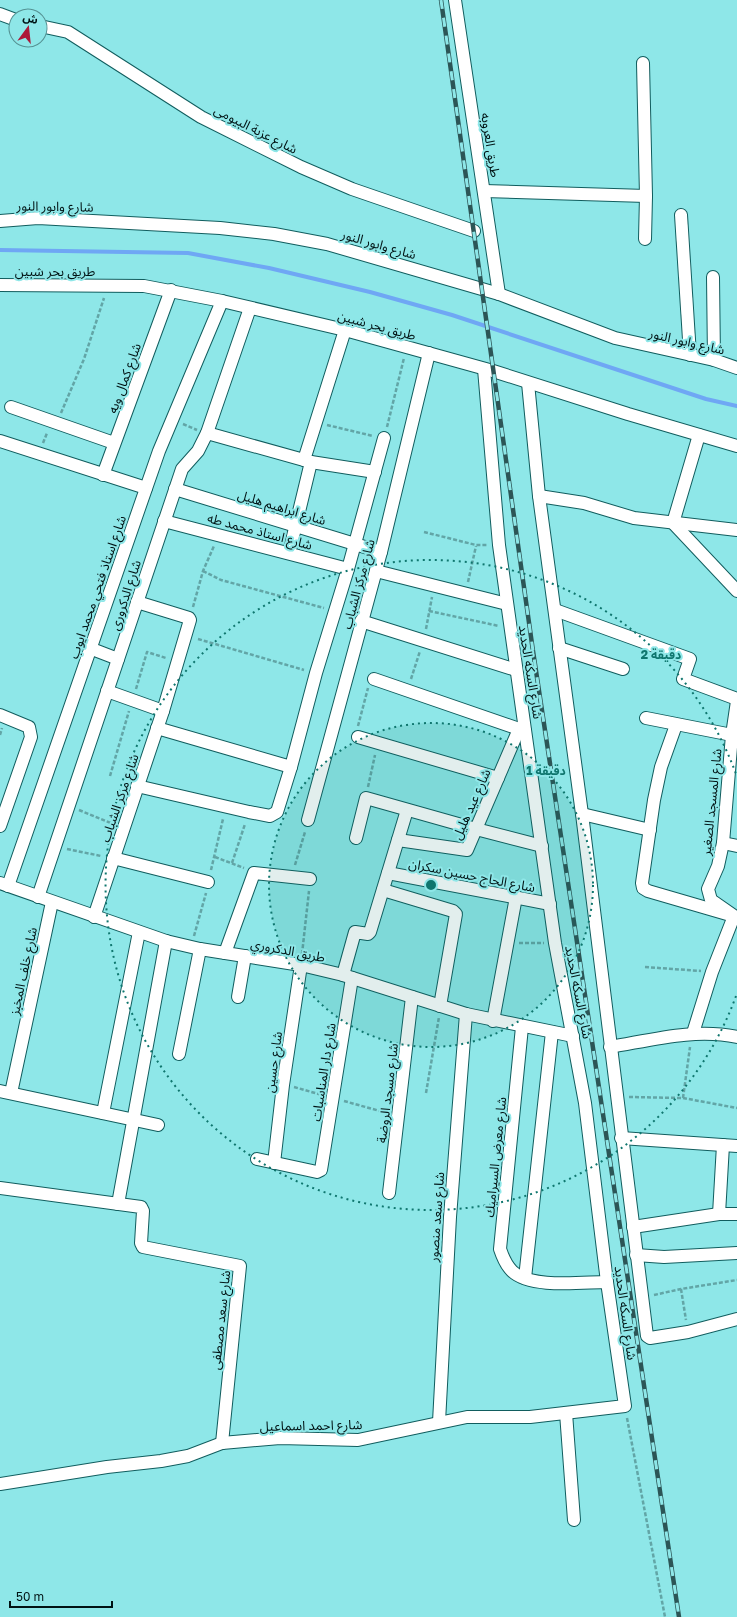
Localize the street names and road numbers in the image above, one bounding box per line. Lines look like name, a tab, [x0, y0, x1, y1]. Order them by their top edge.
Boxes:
street label: شارع عزبة البيومى	[210, 101, 300, 160]
street label: طريق العروبه	[477, 112, 504, 179]
street label: شارع وابور النور	[15, 197, 94, 218]
street label: شارع وابور النور	[338, 225, 418, 265]
street label: طريق بحر شبين	[15, 263, 95, 280]
street label: طريق بحر شبين	[336, 307, 418, 344]
street label: شارع وابور النور	[646, 324, 726, 360]
street label: شارع كمال ويه	[104, 341, 147, 416]
street label: شارع ابراهيم هليل	[235, 486, 328, 531]
street label: شارع استاذ محمد طه	[205, 509, 314, 556]
street label: شارع استاذ فتحي محمد ايوب	[65, 513, 132, 662]
street label: شارع مركز الشباب	[338, 537, 381, 632]
street label: شارع الدكرورى	[106, 558, 147, 633]
street label: شارع السكه الحديد	[513, 624, 546, 721]
street label: شارع المسجد الصغير	[697, 748, 728, 858]
street label: شارع مركز الشباب	[96, 752, 144, 845]
street label: شارع عيد هليل	[448, 766, 496, 843]
street label: شارع الحاج حسين سكران	[407, 855, 537, 898]
street label: شارع خلف المخبز	[6, 926, 43, 1018]
street label: طريق الدكروري	[249, 935, 327, 968]
street label: شارع السكه الحديد	[559, 944, 596, 1041]
street label: شارع دار المناسبات	[307, 1022, 342, 1123]
street label: شارع حسين	[261, 1030, 288, 1094]
street label: شارع مسجد الروضة	[373, 1042, 404, 1144]
street label: شارع معرض السيراميك	[481, 1096, 512, 1218]
street label: شارع سعد منصور	[425, 1171, 450, 1264]
street label: شارع السكه الحديد	[609, 1265, 641, 1361]
street label: شارع سعد مصطفى	[207, 1269, 236, 1371]
street label: شارع احمد اسماعيل	[260, 1416, 362, 1437]

